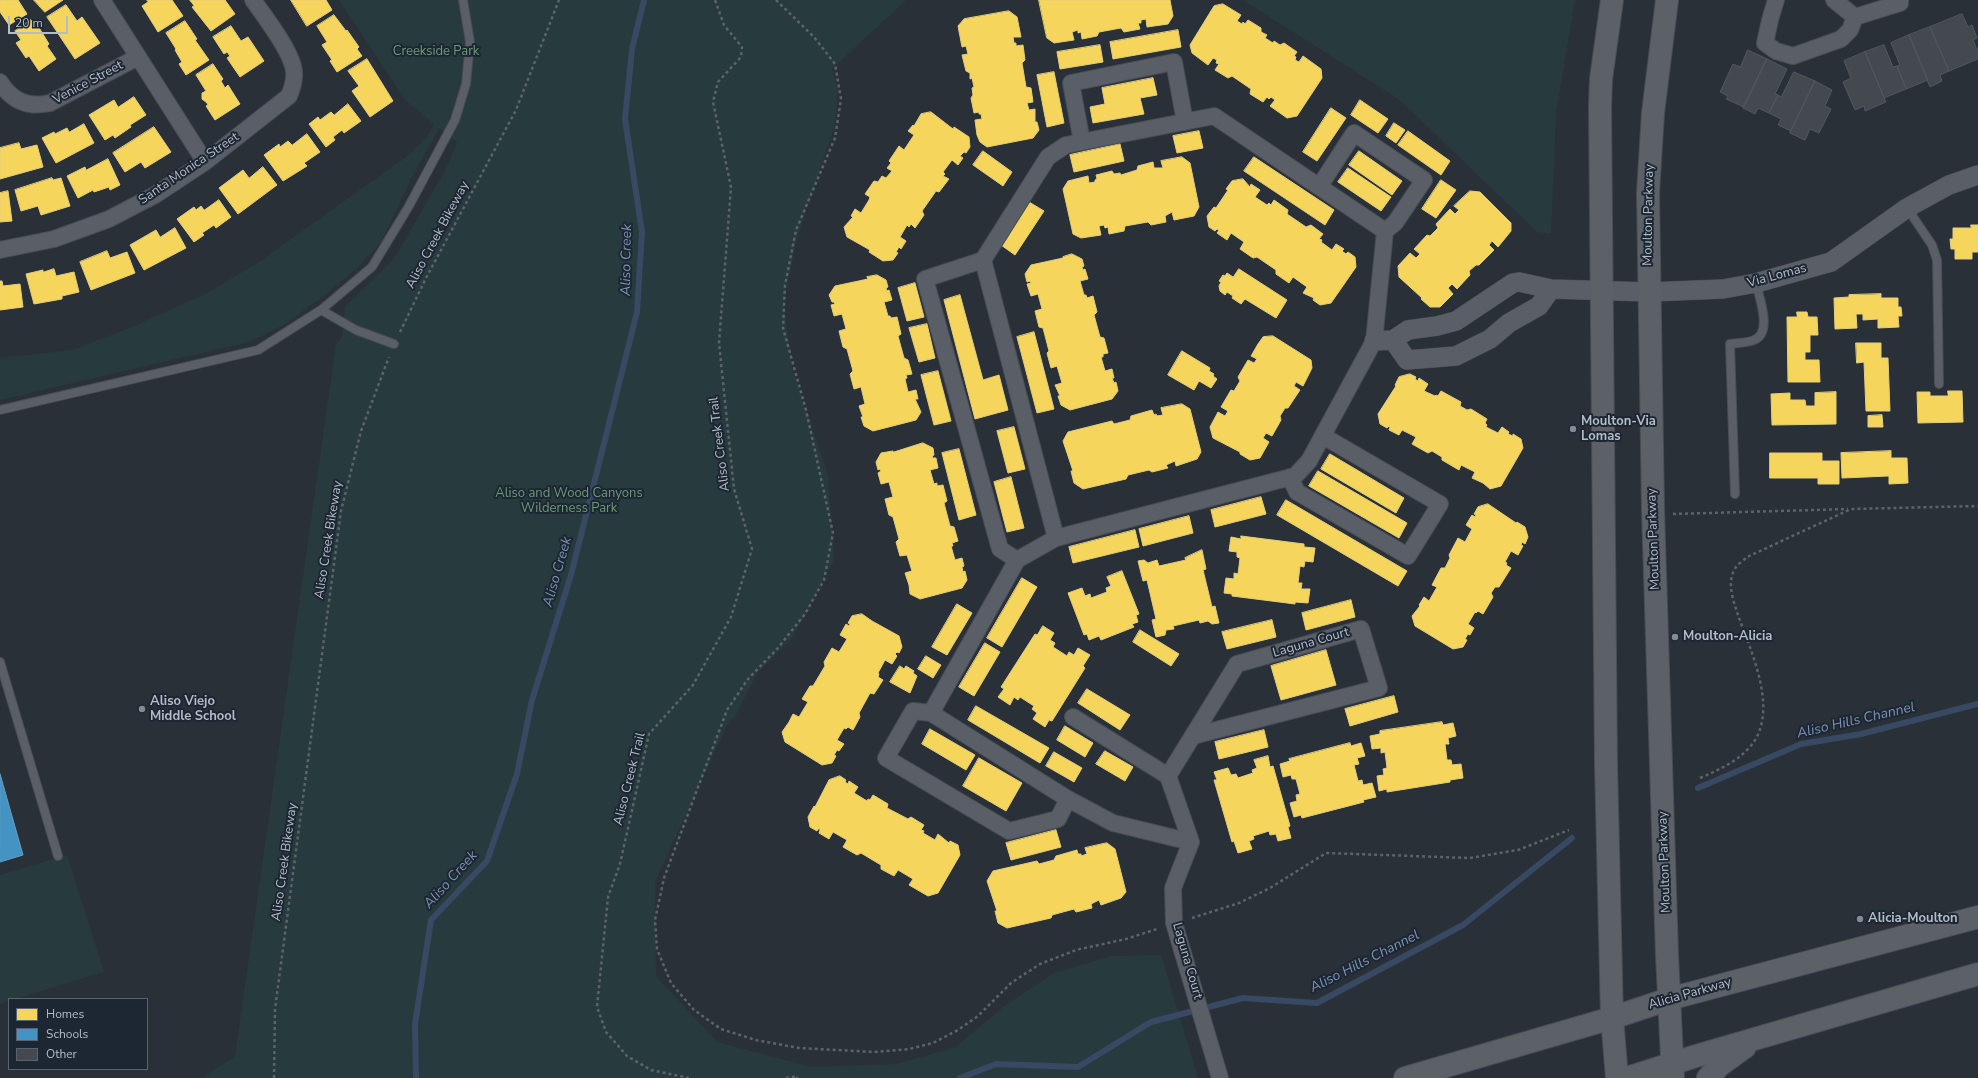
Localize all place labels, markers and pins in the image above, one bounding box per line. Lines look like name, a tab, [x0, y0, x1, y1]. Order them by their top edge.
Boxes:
place label: Moulton-Via Lomas	[1581, 414, 1656, 445]
marker: Moulton-Via Lomas	[1568, 424, 1578, 434]
place label: Moulton-Alicia	[1683, 629, 1772, 645]
marker: Moulton-Alicia	[1670, 632, 1680, 642]
place label: Aliso Viejo Middle School	[150, 694, 236, 725]
marker: Aliso Viejo Middle School	[137, 704, 147, 714]
place label: Alicia-Moulton	[1868, 911, 1958, 927]
marker: Alicia-Moulton	[1855, 914, 1865, 924]

